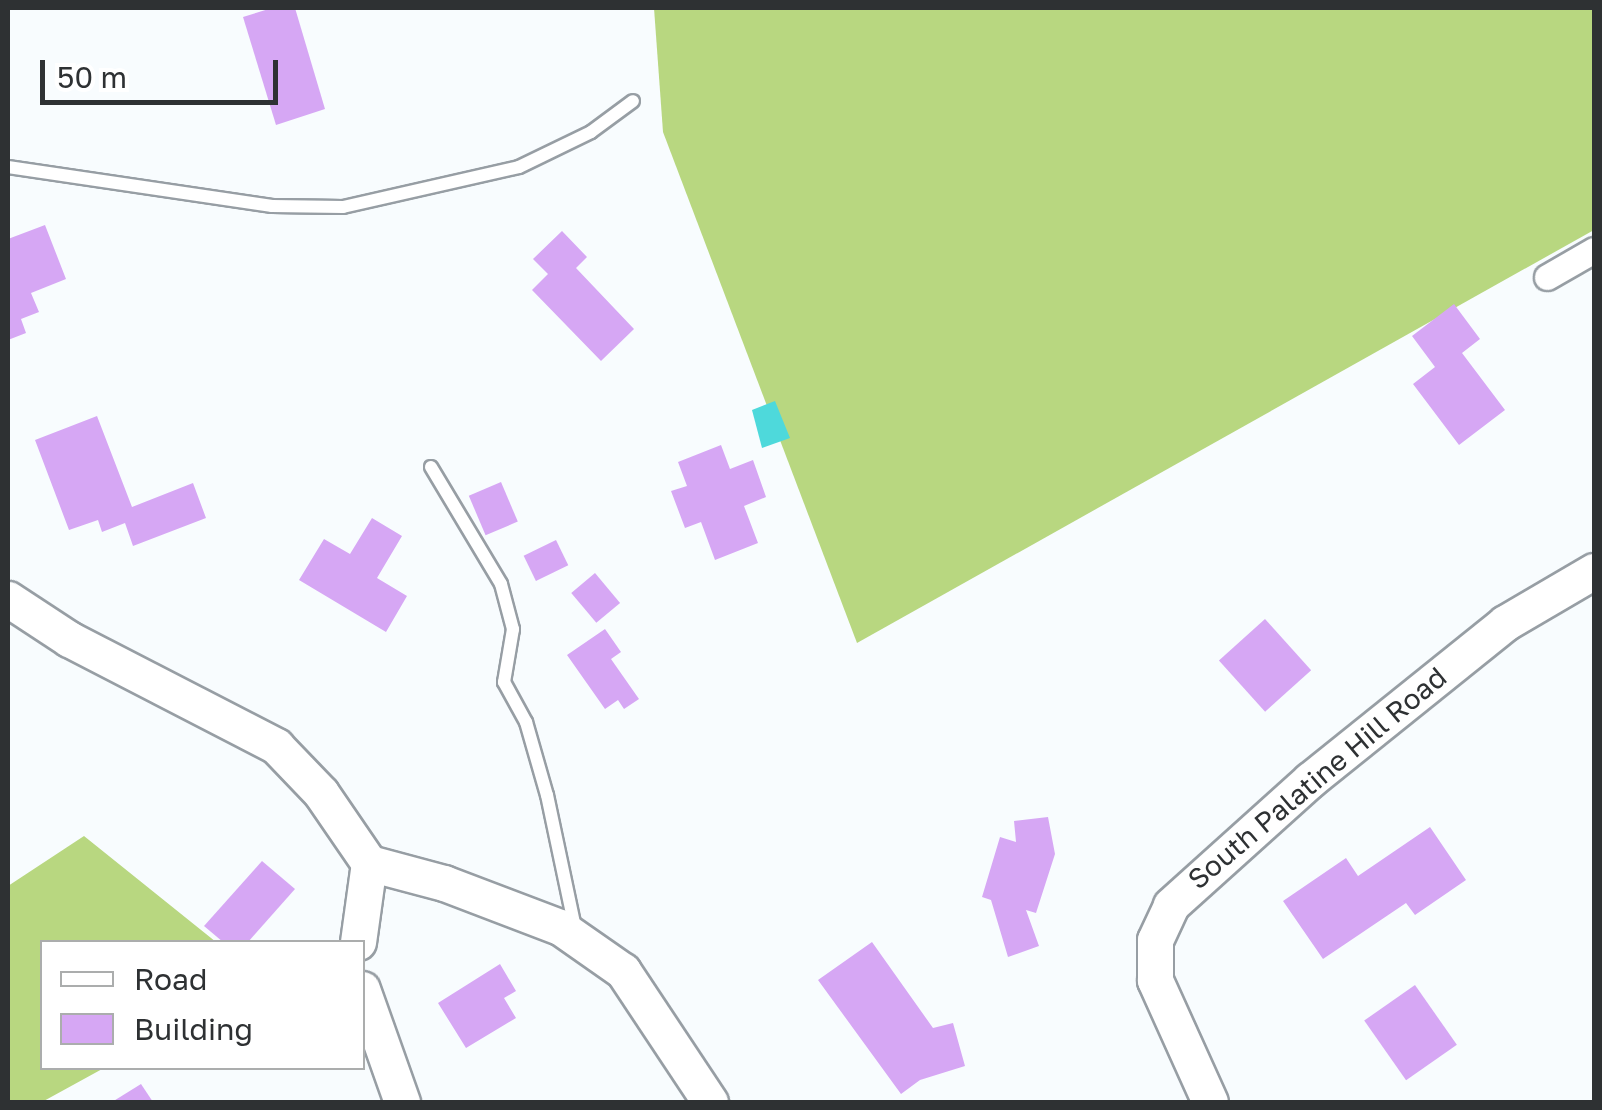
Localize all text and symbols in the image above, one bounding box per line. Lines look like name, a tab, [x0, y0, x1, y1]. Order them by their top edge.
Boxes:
scale bar	[45, 40, 282, 102]
text: 50 m	[57, 59, 127, 95]
street label: South Palatine Hill Road	[1181, 660, 1453, 896]
legend	[40, 940, 365, 1070]
text: Road	[134, 961, 208, 997]
text: Building	[134, 1011, 253, 1047]

